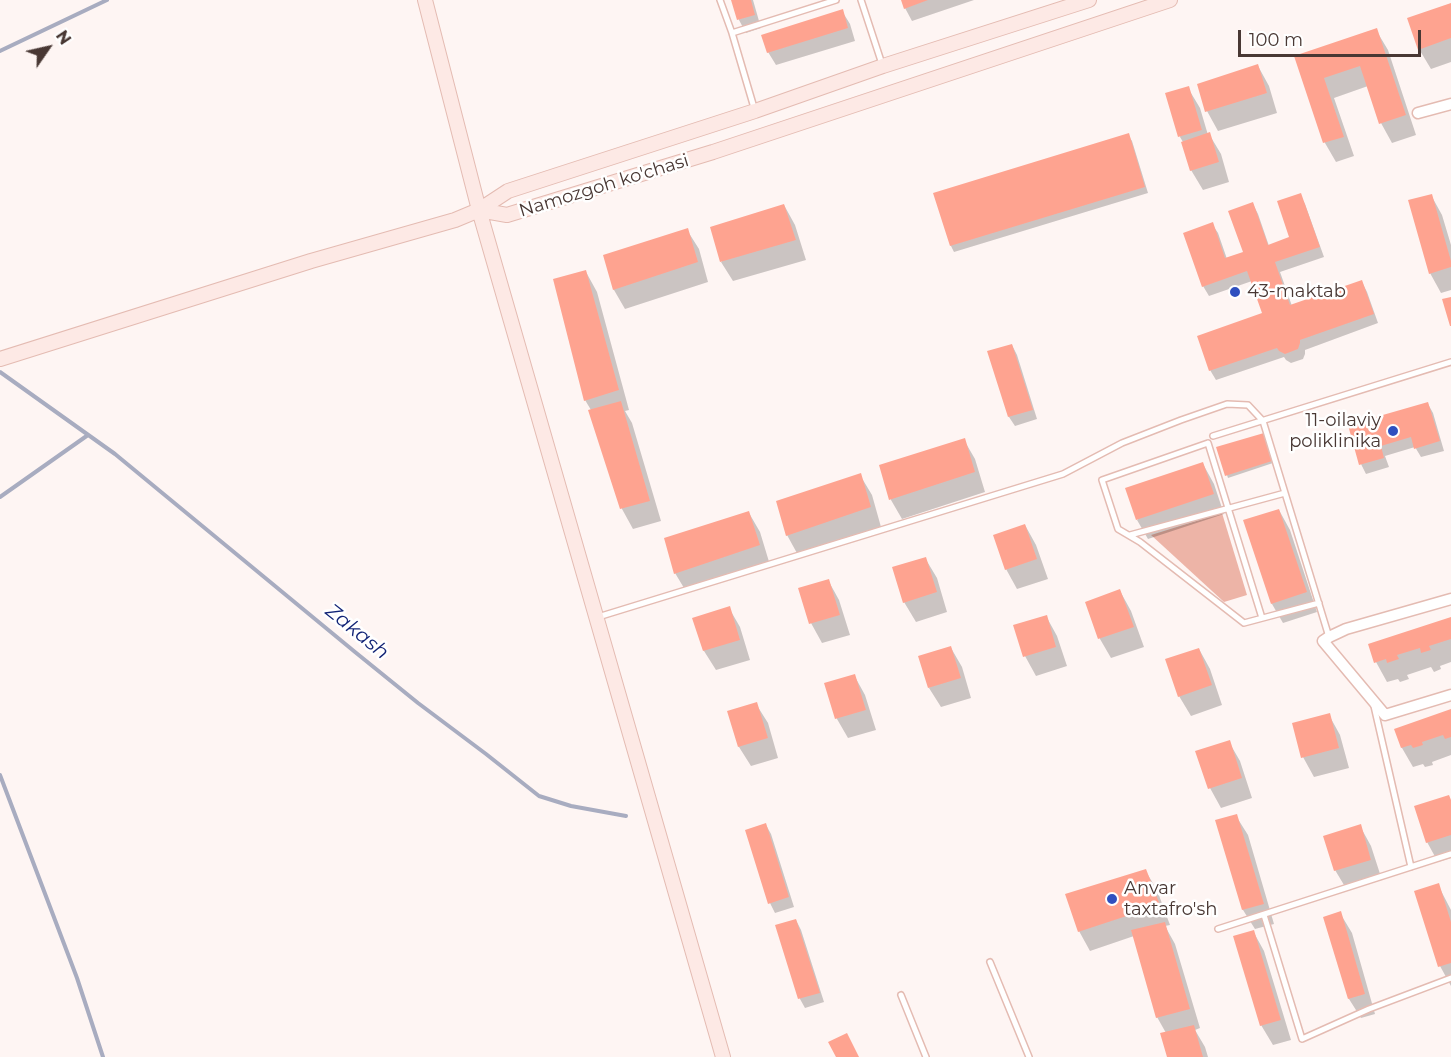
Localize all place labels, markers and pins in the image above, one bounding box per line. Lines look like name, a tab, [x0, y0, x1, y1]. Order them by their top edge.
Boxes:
place label: 43-maktab	[1247, 281, 1346, 303]
marker: 43-maktab	[1228, 285, 1242, 299]
place label: 11-oilaviy poliklinika	[1289, 410, 1381, 452]
marker: 11-oilaviy poliklinika	[1386, 424, 1400, 438]
place label: Anvar taxtafro'sh	[1124, 878, 1217, 920]
marker: Anvar taxtafro'sh	[1105, 892, 1119, 906]

